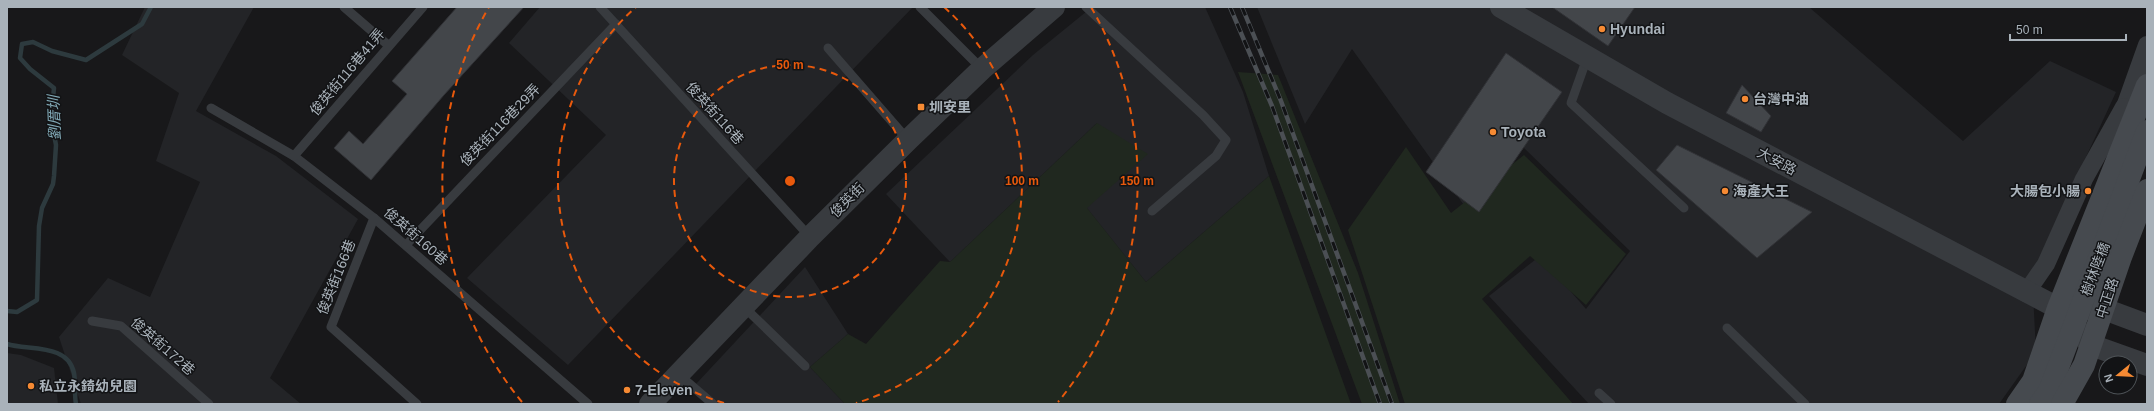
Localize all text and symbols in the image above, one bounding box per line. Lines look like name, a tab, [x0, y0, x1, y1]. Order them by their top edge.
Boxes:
scale bar	[2010, 16, 2126, 42]
place label: Hyundai	[1610, 21, 1665, 37]
text: 50 m	[2016, 23, 2043, 37]
marker: Hyundai	[1597, 24, 1607, 34]
street label: 俊英街116巷41弄	[306, 26, 388, 118]
text: 50 m	[776, 58, 804, 72]
street label: 俊英街116巷	[683, 79, 747, 147]
street label: 俊英街116巷29弄	[457, 81, 543, 169]
place label: 台灣中油	[1753, 91, 1809, 107]
water label: 劉厝圳	[45, 93, 63, 141]
marker: 台灣中油	[1740, 94, 1750, 104]
place label: 圳安里	[929, 99, 971, 115]
marker: 圳安里	[916, 102, 926, 112]
place label: Toyota	[1501, 124, 1546, 140]
marker: Toyota	[1488, 127, 1498, 137]
street label: 大安路	[1755, 144, 1799, 178]
centre of rings	[783, 174, 797, 188]
text: 100 m	[1005, 174, 1039, 188]
text: 150 m	[1120, 174, 1154, 188]
street label: 俊英街	[826, 179, 868, 221]
place label: 海產大王	[1733, 183, 1789, 199]
place label: 大腸包小腸	[2010, 183, 2080, 199]
marker: 海產大王	[1720, 186, 1730, 196]
marker: 大腸包小腸	[2083, 186, 2093, 196]
street label: 俊英街160巷	[381, 204, 451, 268]
street label: 俊英街166巷	[314, 237, 358, 317]
street label: 樹林陸橋	[2077, 240, 2113, 298]
street label: 中正路	[2093, 276, 2121, 320]
street label: 俊英街172巷	[128, 314, 198, 378]
north arrow	[2098, 355, 2138, 395]
text: N	[2102, 372, 2115, 384]
place label: 私立永錡幼兒園	[39, 378, 137, 394]
marker: 私立永錡幼兒園	[26, 381, 36, 391]
place label: 7-Eleven	[635, 382, 693, 398]
marker: 7-Eleven	[622, 385, 632, 395]

